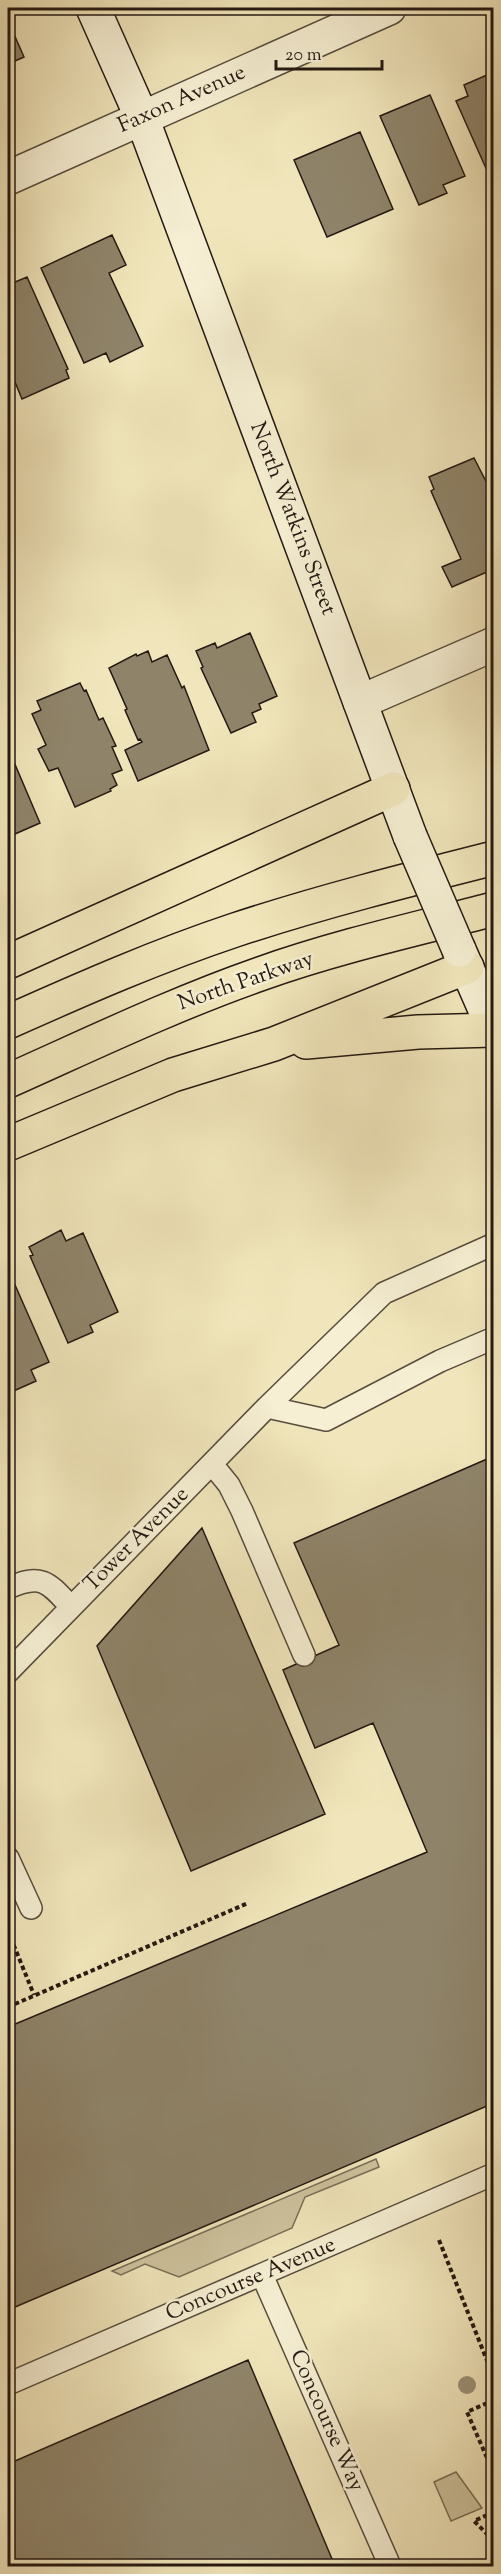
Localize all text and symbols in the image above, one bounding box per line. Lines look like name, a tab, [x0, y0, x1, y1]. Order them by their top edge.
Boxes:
scale bar	[276, 33, 382, 71]
text: 20 m	[285, 43, 322, 69]
street label: Faxon Avenue	[113, 58, 251, 142]
street label: North Watkins Street	[240, 418, 344, 621]
street label: North Parkway	[174, 944, 318, 1020]
street label: Tower Avenue	[77, 1480, 197, 1600]
street label: Concourse Avenue	[161, 2230, 341, 2330]
street label: Concourse Way	[280, 2345, 372, 2497]

